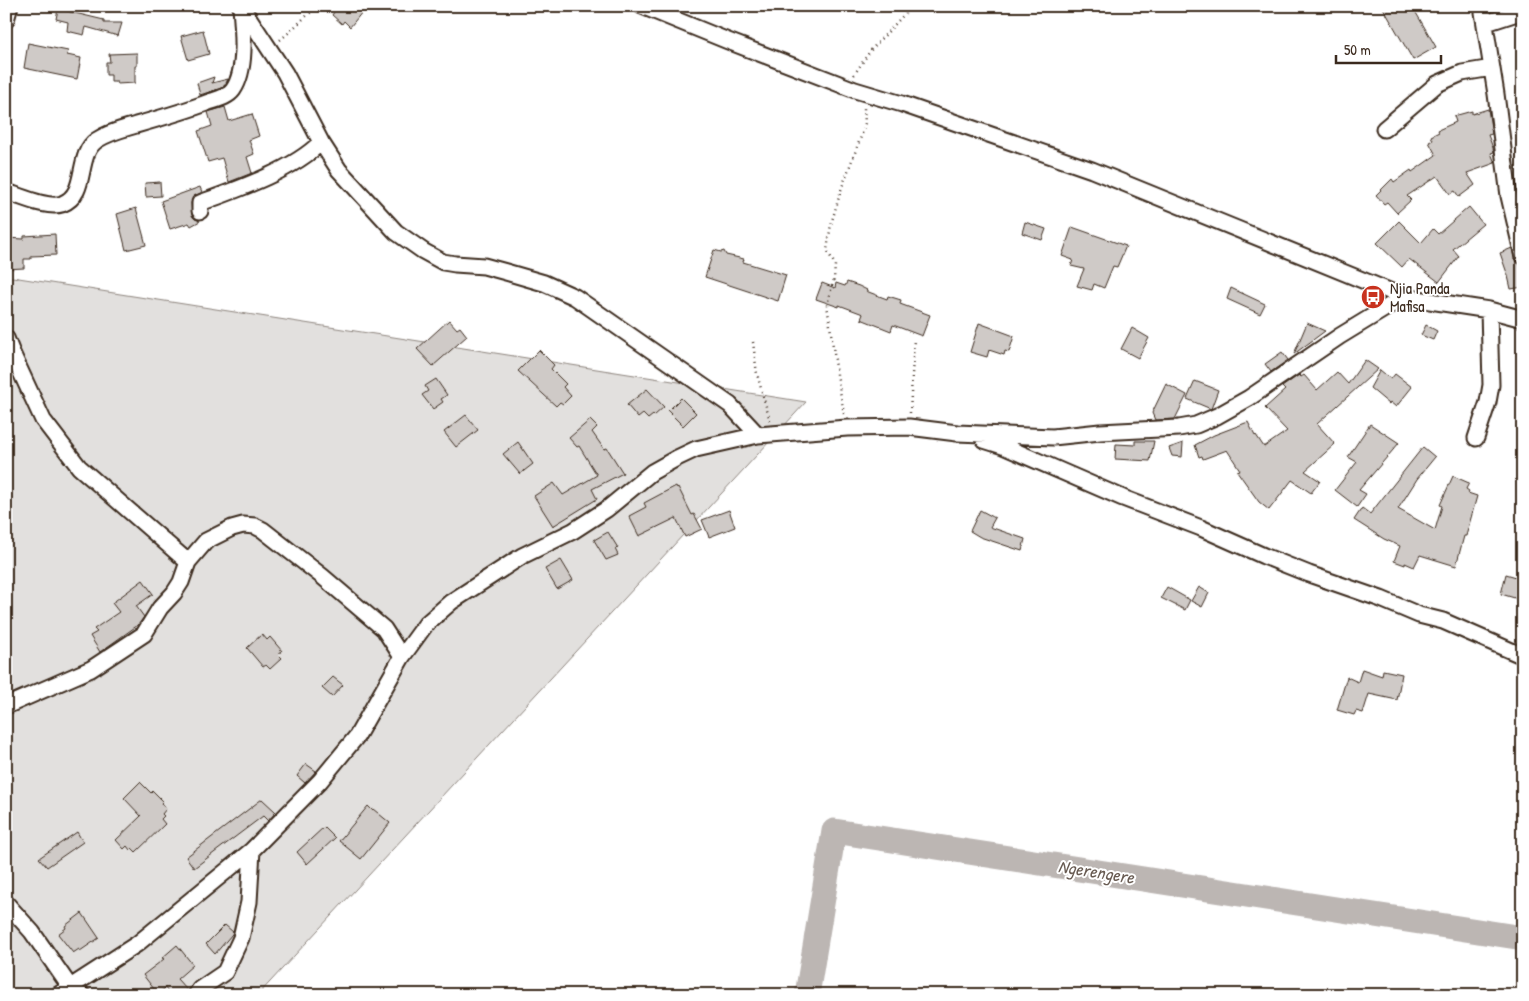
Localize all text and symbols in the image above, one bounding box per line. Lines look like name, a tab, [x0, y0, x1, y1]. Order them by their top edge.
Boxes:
scale bar	[1336, 32, 1442, 64]
text: 50 m	[1344, 39, 1371, 60]
place label: Njia Panda Mafisa	[1390, 277, 1450, 317]
bus stop icon: Njia Panda Mafisa	[1360, 284, 1386, 310]
water label: Ngerengere	[1056, 853, 1137, 890]

